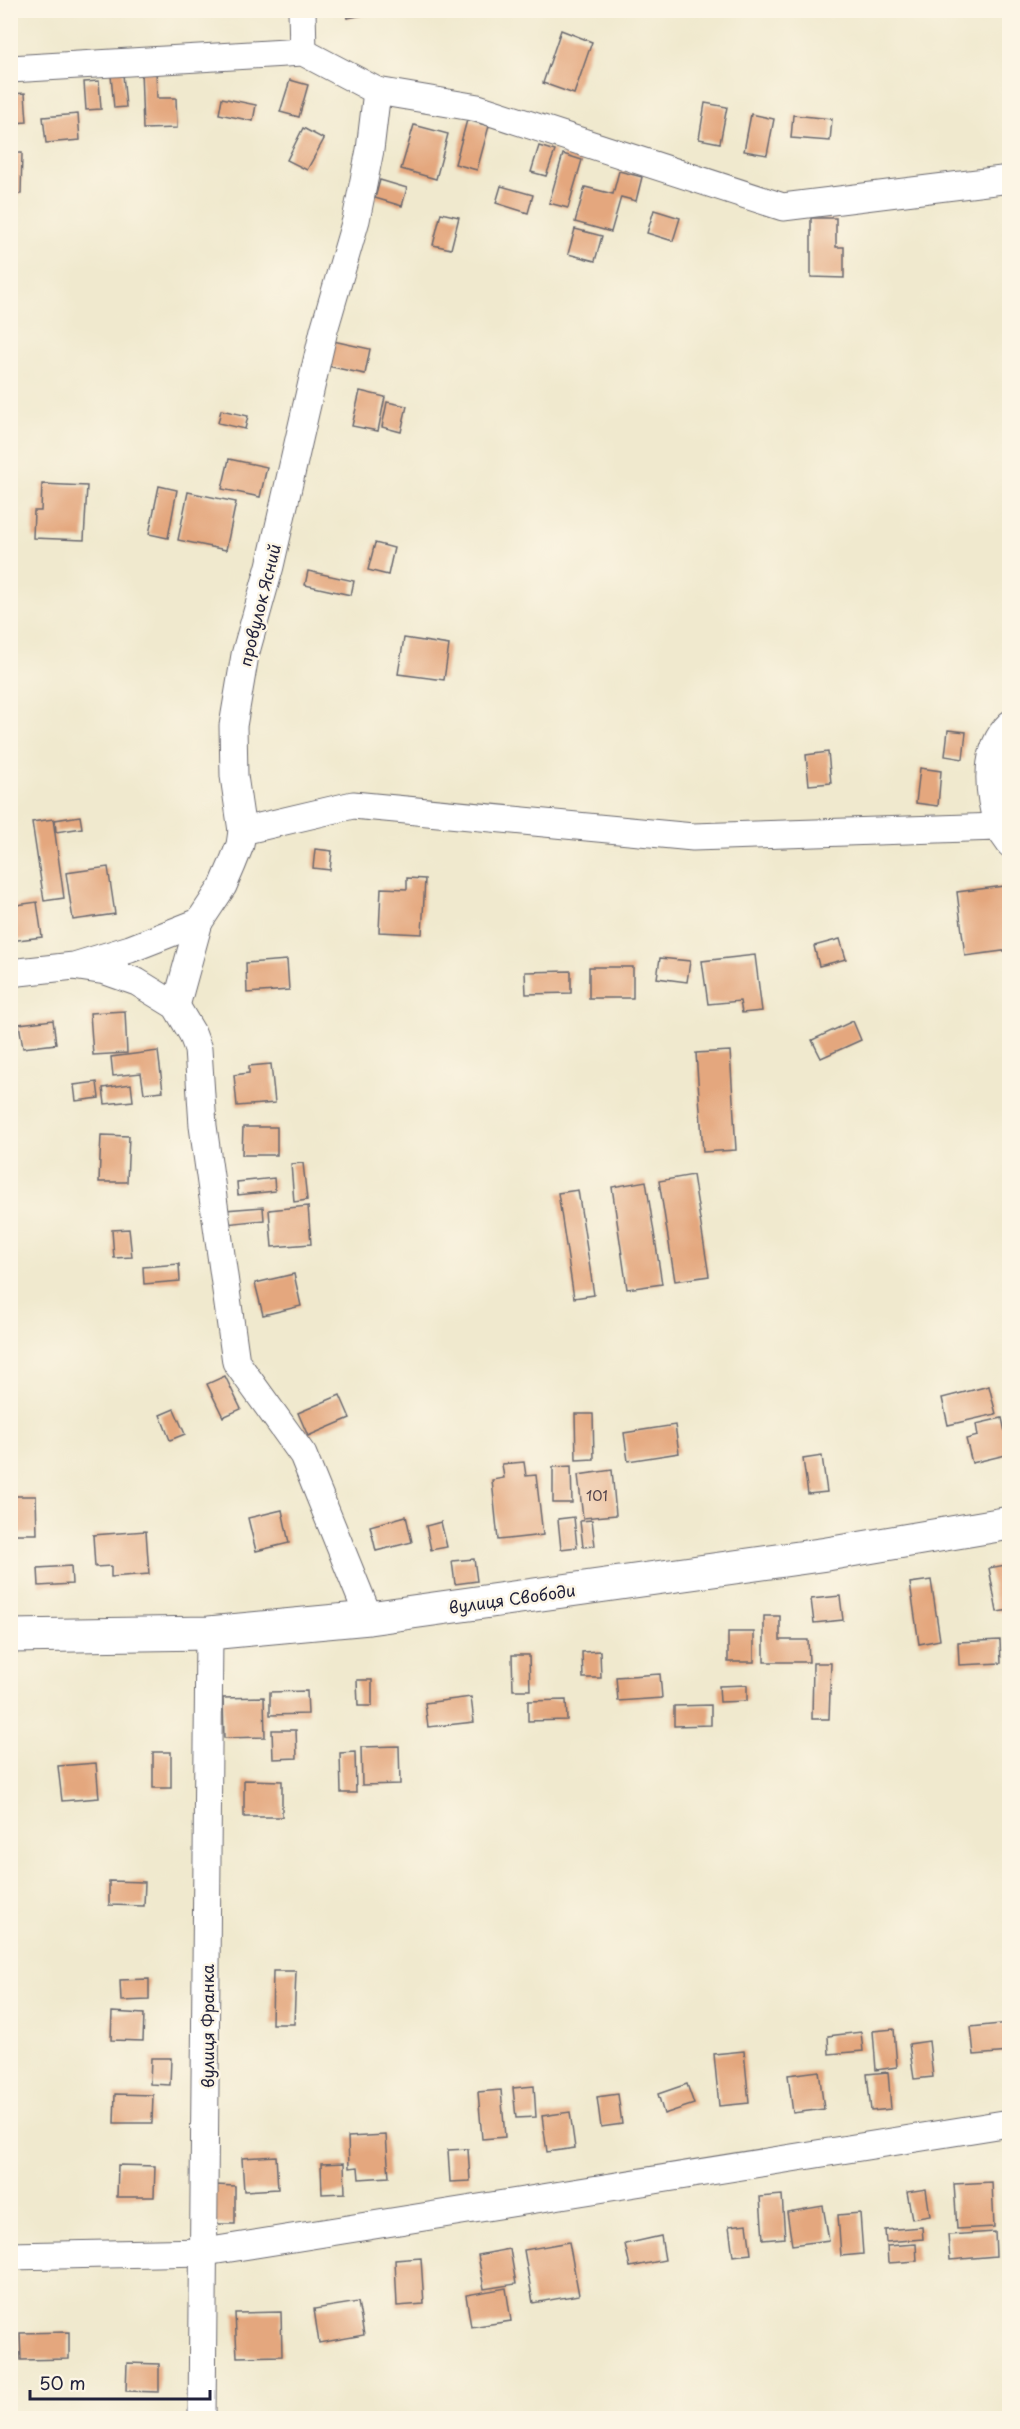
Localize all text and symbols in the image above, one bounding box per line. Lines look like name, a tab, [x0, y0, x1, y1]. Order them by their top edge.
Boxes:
street label: провулок Ясний	[232, 541, 286, 669]
house number: 101	[586, 1485, 608, 1506]
street label: вулиця Свободи	[447, 1577, 577, 1619]
street label: вулиця Франка	[195, 1964, 219, 2088]
scale bar	[30, 2363, 210, 2401]
text: 50 m	[39, 2369, 86, 2396]

